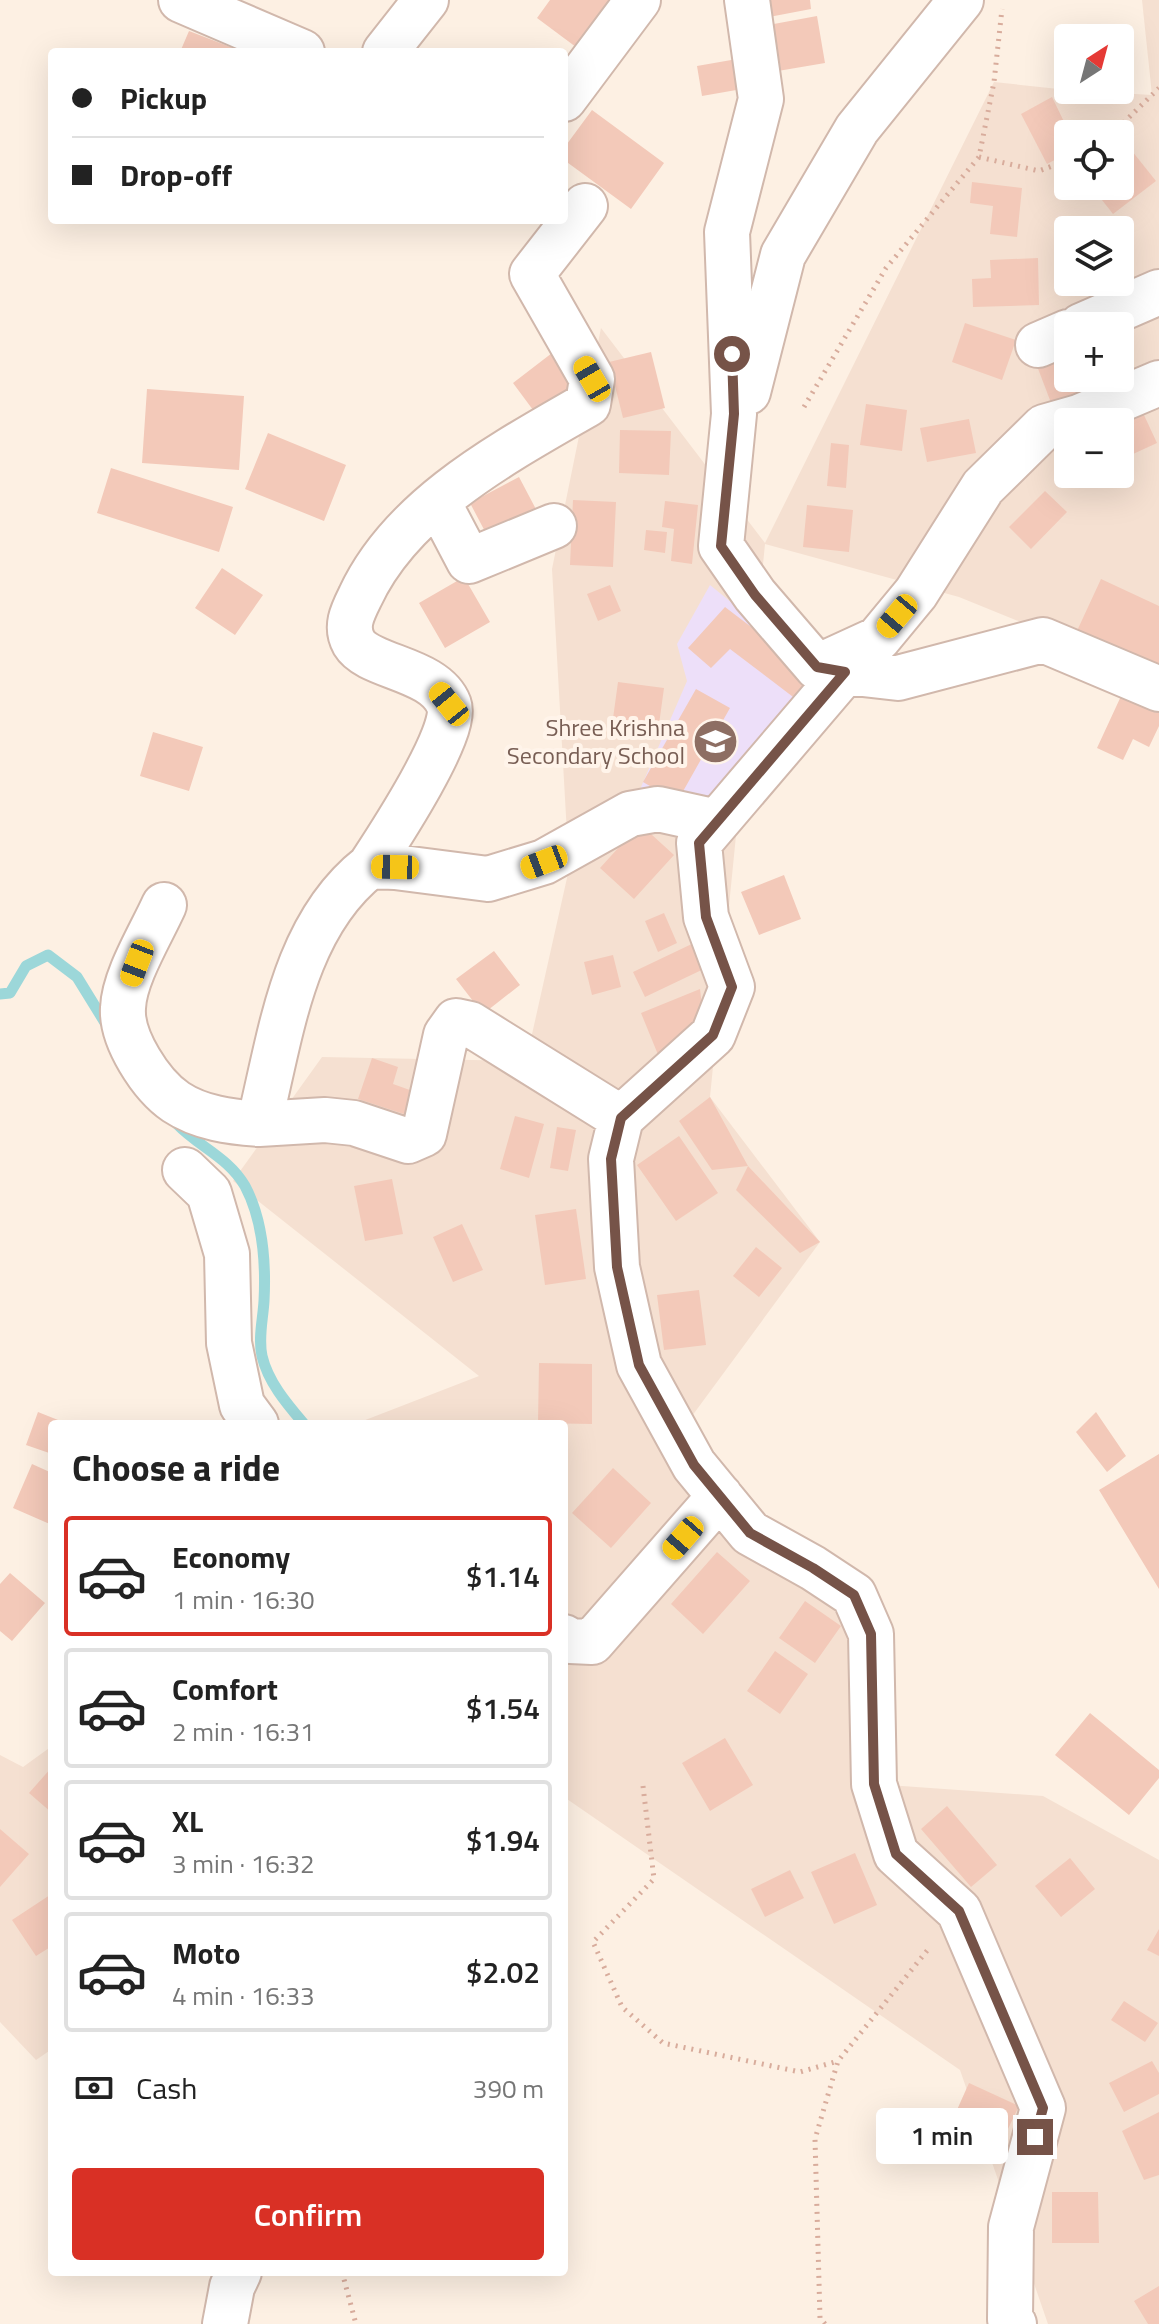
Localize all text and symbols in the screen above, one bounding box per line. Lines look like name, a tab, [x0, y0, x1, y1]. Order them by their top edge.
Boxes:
north arrow	[1054, 24, 1134, 104]
map controls	[1054, 24, 1134, 488]
text: Pickup	[120, 75, 207, 121]
button: locate	[1054, 120, 1134, 200]
text: Drop-off	[120, 152, 232, 198]
button: layers	[1054, 216, 1134, 296]
button: +	[1054, 312, 1134, 392]
route start	[714, 336, 750, 372]
car	[570, 352, 614, 406]
button: −	[1054, 408, 1134, 488]
car	[872, 590, 922, 642]
car	[425, 678, 473, 730]
place label: Shree Krishna Secondary School	[507, 709, 685, 773]
school or university icon: Shree Krishna Secondary School	[692, 718, 740, 766]
car	[517, 842, 571, 882]
car	[371, 855, 419, 879]
car	[117, 936, 157, 990]
text: Choose a ride	[72, 1440, 280, 1495]
car	[658, 1512, 708, 1564]
text: Economy	[172, 1534, 290, 1580]
icon: car	[76, 1540, 148, 1612]
text: $1.14	[466, 1553, 540, 1599]
text: 1 min · 16:30	[172, 1580, 315, 1619]
text: Comfort	[172, 1666, 278, 1712]
icon: car	[76, 1672, 148, 1744]
text: $1.54	[466, 1685, 540, 1731]
text: 2 min · 16:31	[172, 1712, 315, 1751]
text: XL	[172, 1798, 203, 1844]
icon: car	[76, 1804, 148, 1876]
text: $1.94	[466, 1817, 540, 1863]
text: 3 min · 16:32	[172, 1844, 315, 1883]
text: Moto	[172, 1930, 240, 1976]
icon: car	[76, 1936, 148, 2008]
text: $2.02	[466, 1949, 540, 1995]
text: 4 min · 16:33	[172, 1976, 315, 2015]
text: Cash	[136, 2065, 197, 2111]
icon: cash	[72, 2066, 116, 2110]
text: 390 m	[473, 2069, 544, 2108]
callout: 1 min	[875, 2109, 1007, 2165]
text: 1 min	[911, 2116, 973, 2155]
route end	[1017, 2119, 1053, 2155]
button: Confirm	[72, 2168, 544, 2260]

